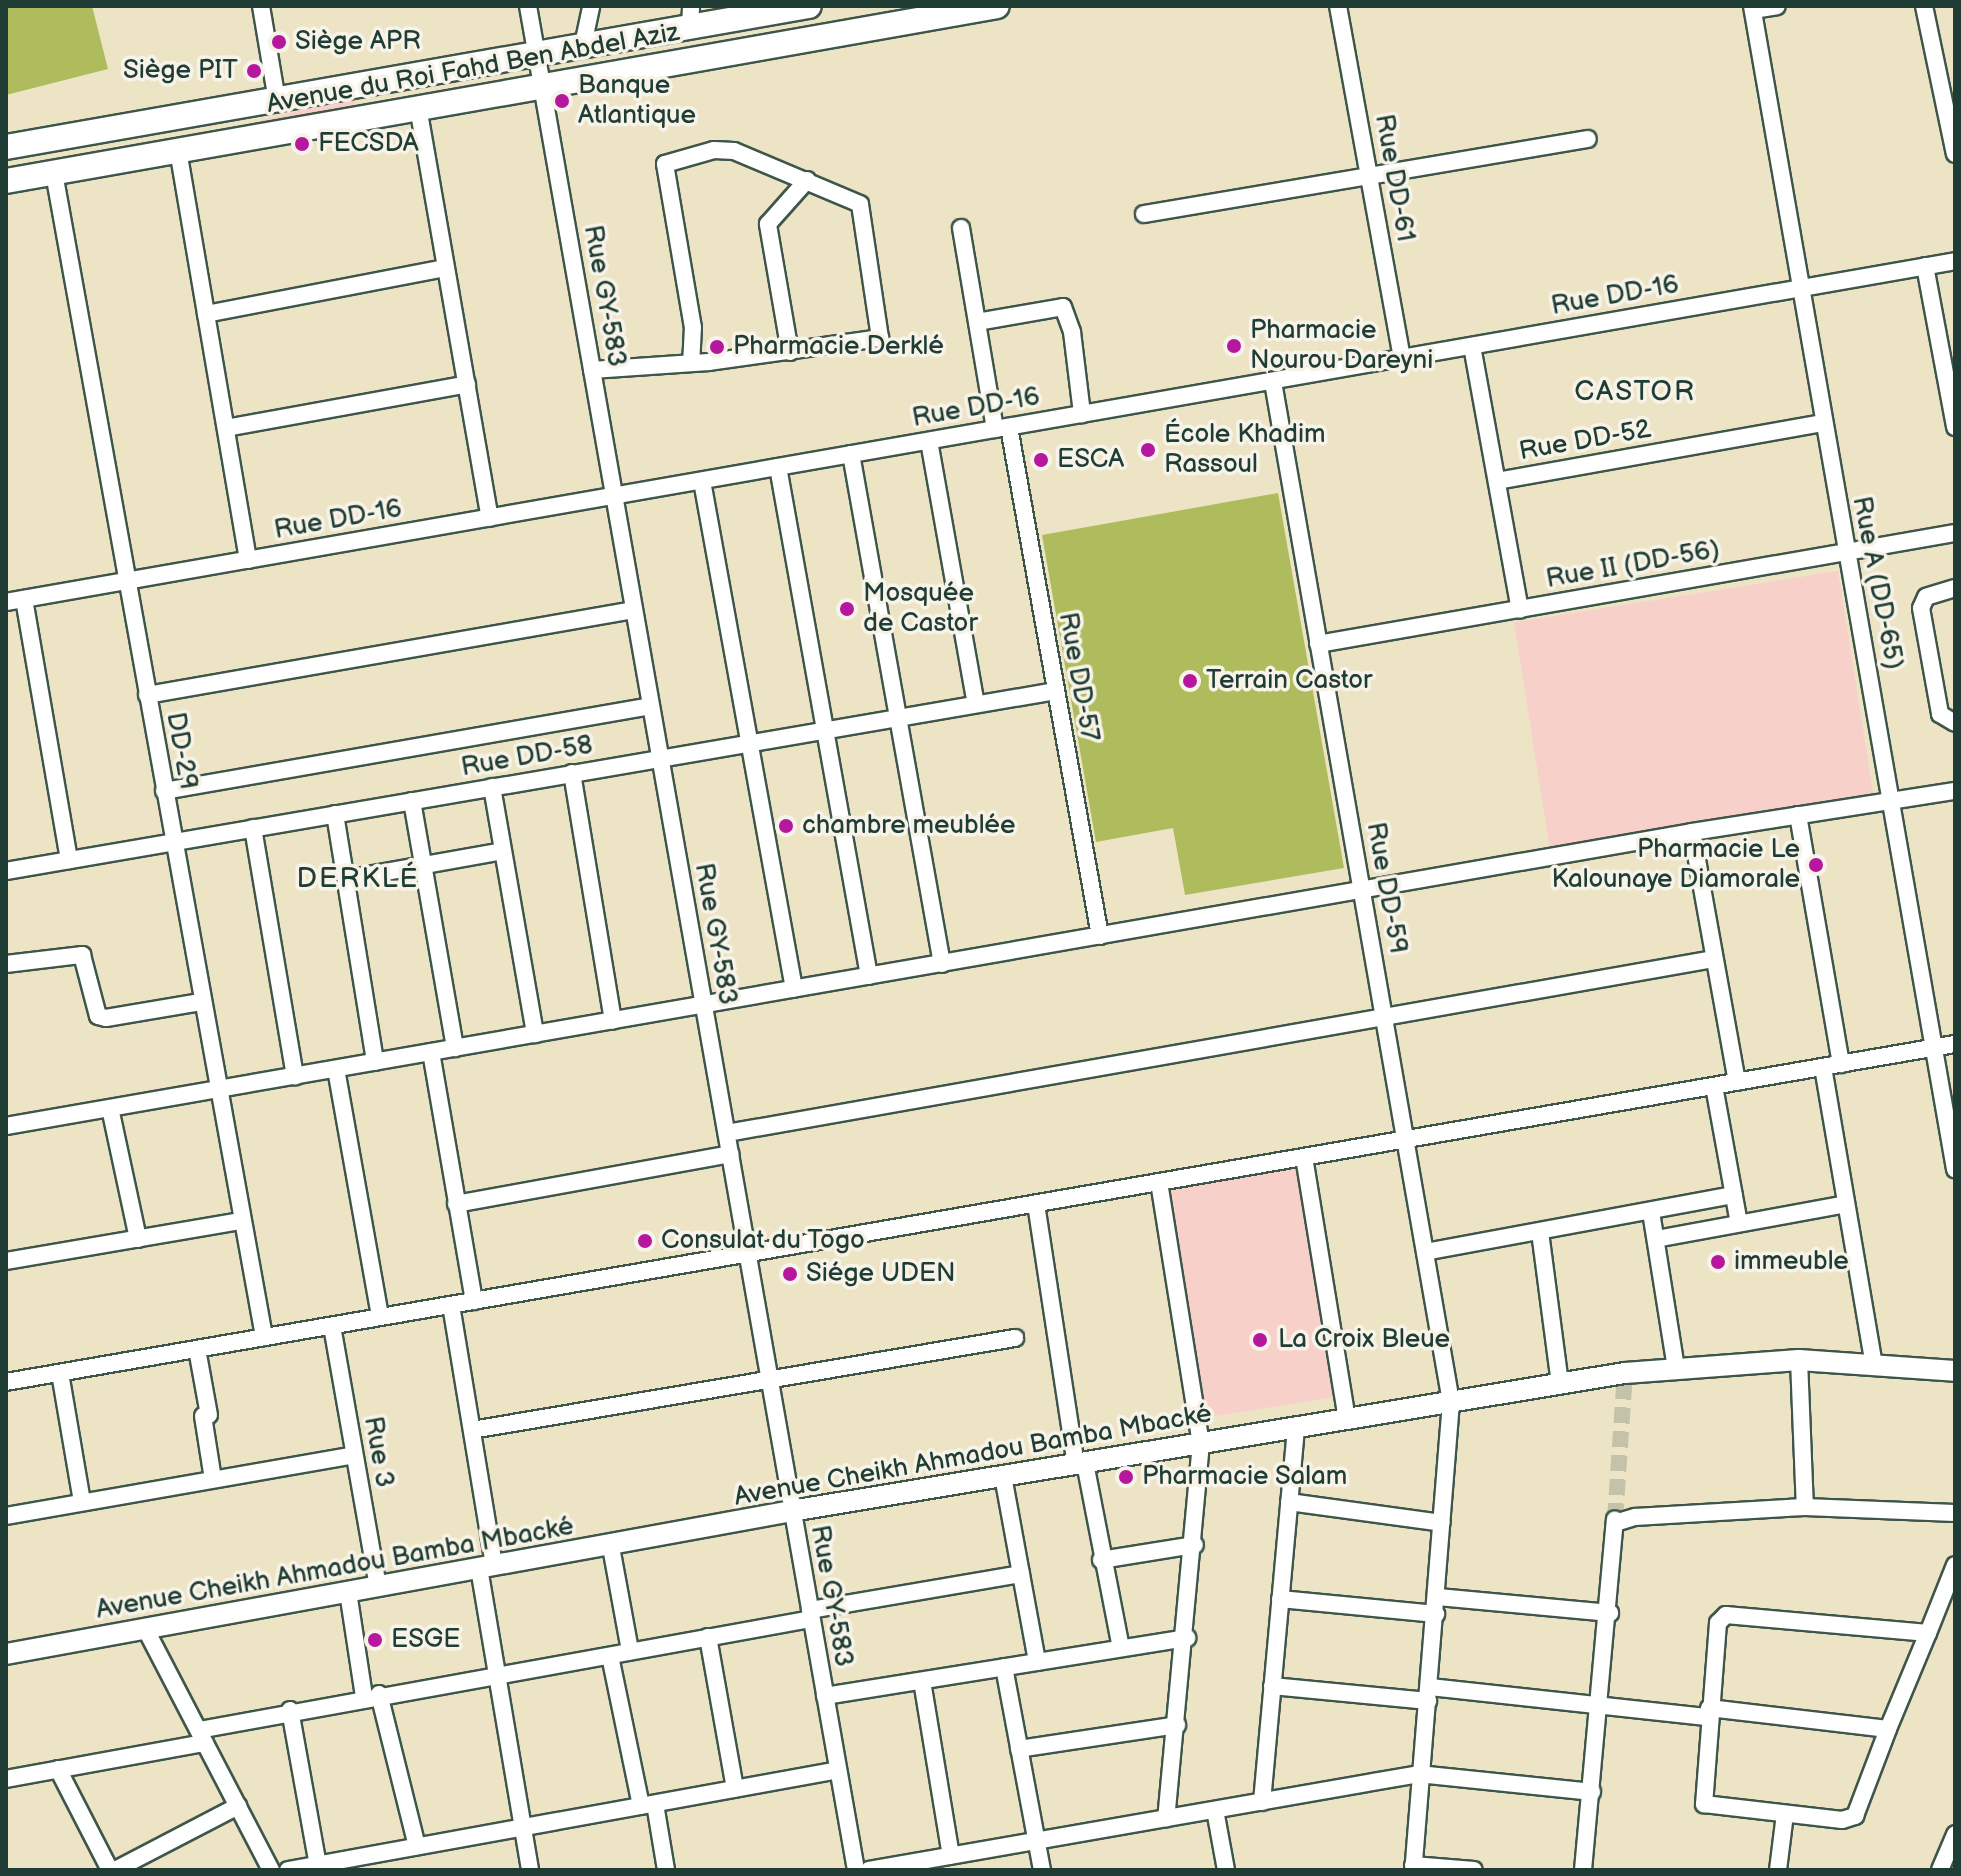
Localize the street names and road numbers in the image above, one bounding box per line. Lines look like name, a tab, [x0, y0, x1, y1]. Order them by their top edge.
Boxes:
street label: Avenue du Roi Fahd Ben Abdel Aziz	[264, 17, 682, 121]
street label: Rue DD-61	[1367, 112, 1421, 244]
street label: Rue GY-583	[576, 223, 632, 369]
street label: Rue DD-16	[1549, 269, 1681, 323]
street label: Rue DD-16	[910, 381, 1042, 435]
street label: Rue DD-52	[1517, 414, 1653, 468]
street label: Rue DD-16	[272, 493, 404, 547]
street label: Rue A (DD-65)	[1845, 494, 1909, 672]
street label: Rue II (DD-56)	[1544, 534, 1722, 596]
street label: Rue DD-57	[1051, 610, 1105, 744]
street label: DD-29	[159, 710, 203, 792]
street label: Rue DD-58	[459, 730, 595, 784]
street label: Rue DD-59	[1359, 820, 1413, 956]
street label: Rue GY-583	[687, 861, 743, 1007]
street label: Avenue Cheikh Ahmadou Bamba Mbacké	[732, 1399, 1214, 1513]
street label: Rue 3	[356, 1414, 400, 1490]
street label: Avenue Cheikh Ahmadou Bamba Mbacké	[94, 1512, 576, 1626]
street label: Rue GY-583	[803, 1523, 859, 1669]

